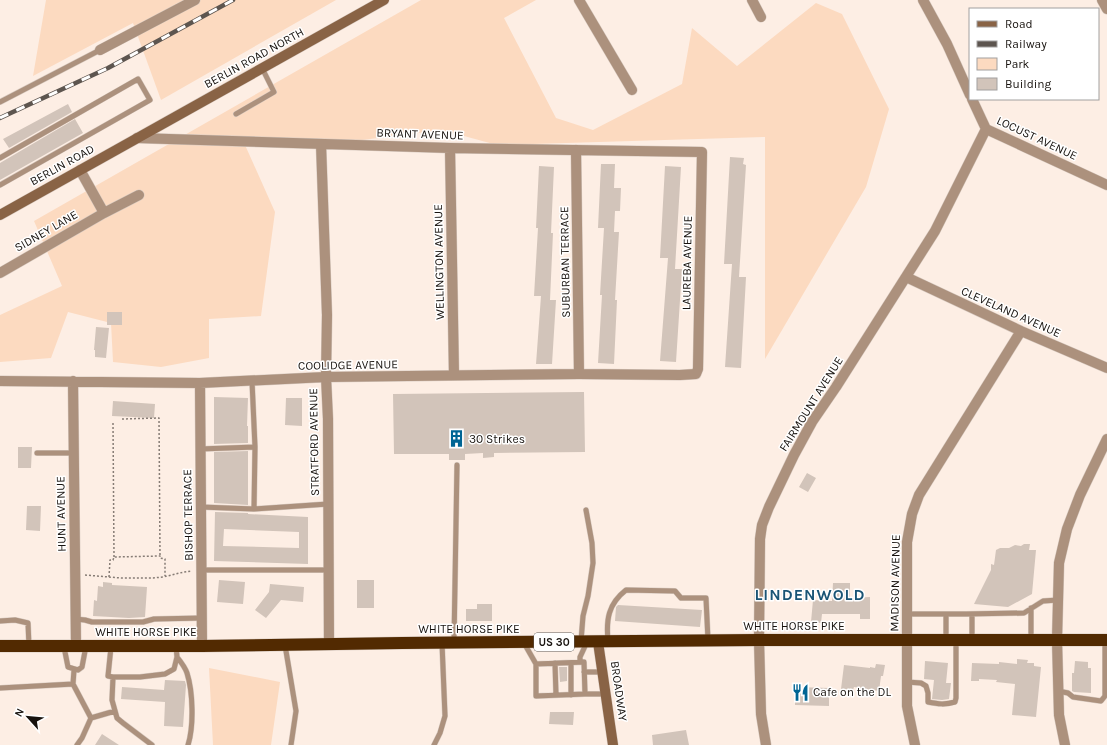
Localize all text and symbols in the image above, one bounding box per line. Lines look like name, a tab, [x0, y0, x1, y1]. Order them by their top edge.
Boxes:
legend	[969, 8, 1099, 100]
text: Road	[1005, 17, 1033, 31]
street label: BERLIN ROAD NORTH	[202, 25, 306, 91]
text: Railway	[1005, 37, 1047, 51]
text: Park	[1005, 57, 1030, 71]
text: Building	[1005, 77, 1052, 91]
street label: LOCUST AVENUE	[994, 113, 1080, 163]
street label: BRYANT AVENUE	[376, 125, 464, 143]
street label: BERLIN ROAD	[27, 142, 97, 188]
street label: WELLINGTON AVENUE	[431, 204, 447, 320]
street label: SUBURBAN TERRACE	[557, 206, 573, 318]
street label: SIDNEY LANE	[12, 207, 80, 255]
street label: LAUREBA AVENUE	[679, 216, 695, 310]
street label: CLEVELAND AVENUE	[959, 284, 1063, 340]
street label: FAIRMOUNT AVENUE	[776, 354, 846, 454]
street label: COOLIDGE AVENUE	[298, 357, 398, 373]
street label: STRATFORD AVENUE	[306, 388, 322, 496]
building icon: 30 Strikes	[446, 429, 466, 449]
place label: 30 Strikes	[469, 432, 525, 446]
street label: BISHOP TERRACE	[180, 469, 196, 561]
street label: HUNT AVENUE	[53, 476, 69, 552]
street label: MADISON AVENUE	[887, 534, 903, 632]
district label: LINDENWOLD	[754, 585, 866, 604]
street label: WHITE HORSE PIKE	[743, 619, 845, 633]
street label: WHITE HORSE PIKE	[418, 622, 520, 636]
street label: WHITE HORSE PIKE	[95, 625, 197, 639]
road number: US 30	[534, 633, 574, 651]
street label: BROADWAY	[608, 660, 630, 723]
restaurant icon: Cafe on the DL	[790, 682, 810, 702]
place label: Cafe on the DL	[813, 685, 891, 699]
north arrow	[8, 697, 48, 737]
text: N	[12, 706, 27, 719]

